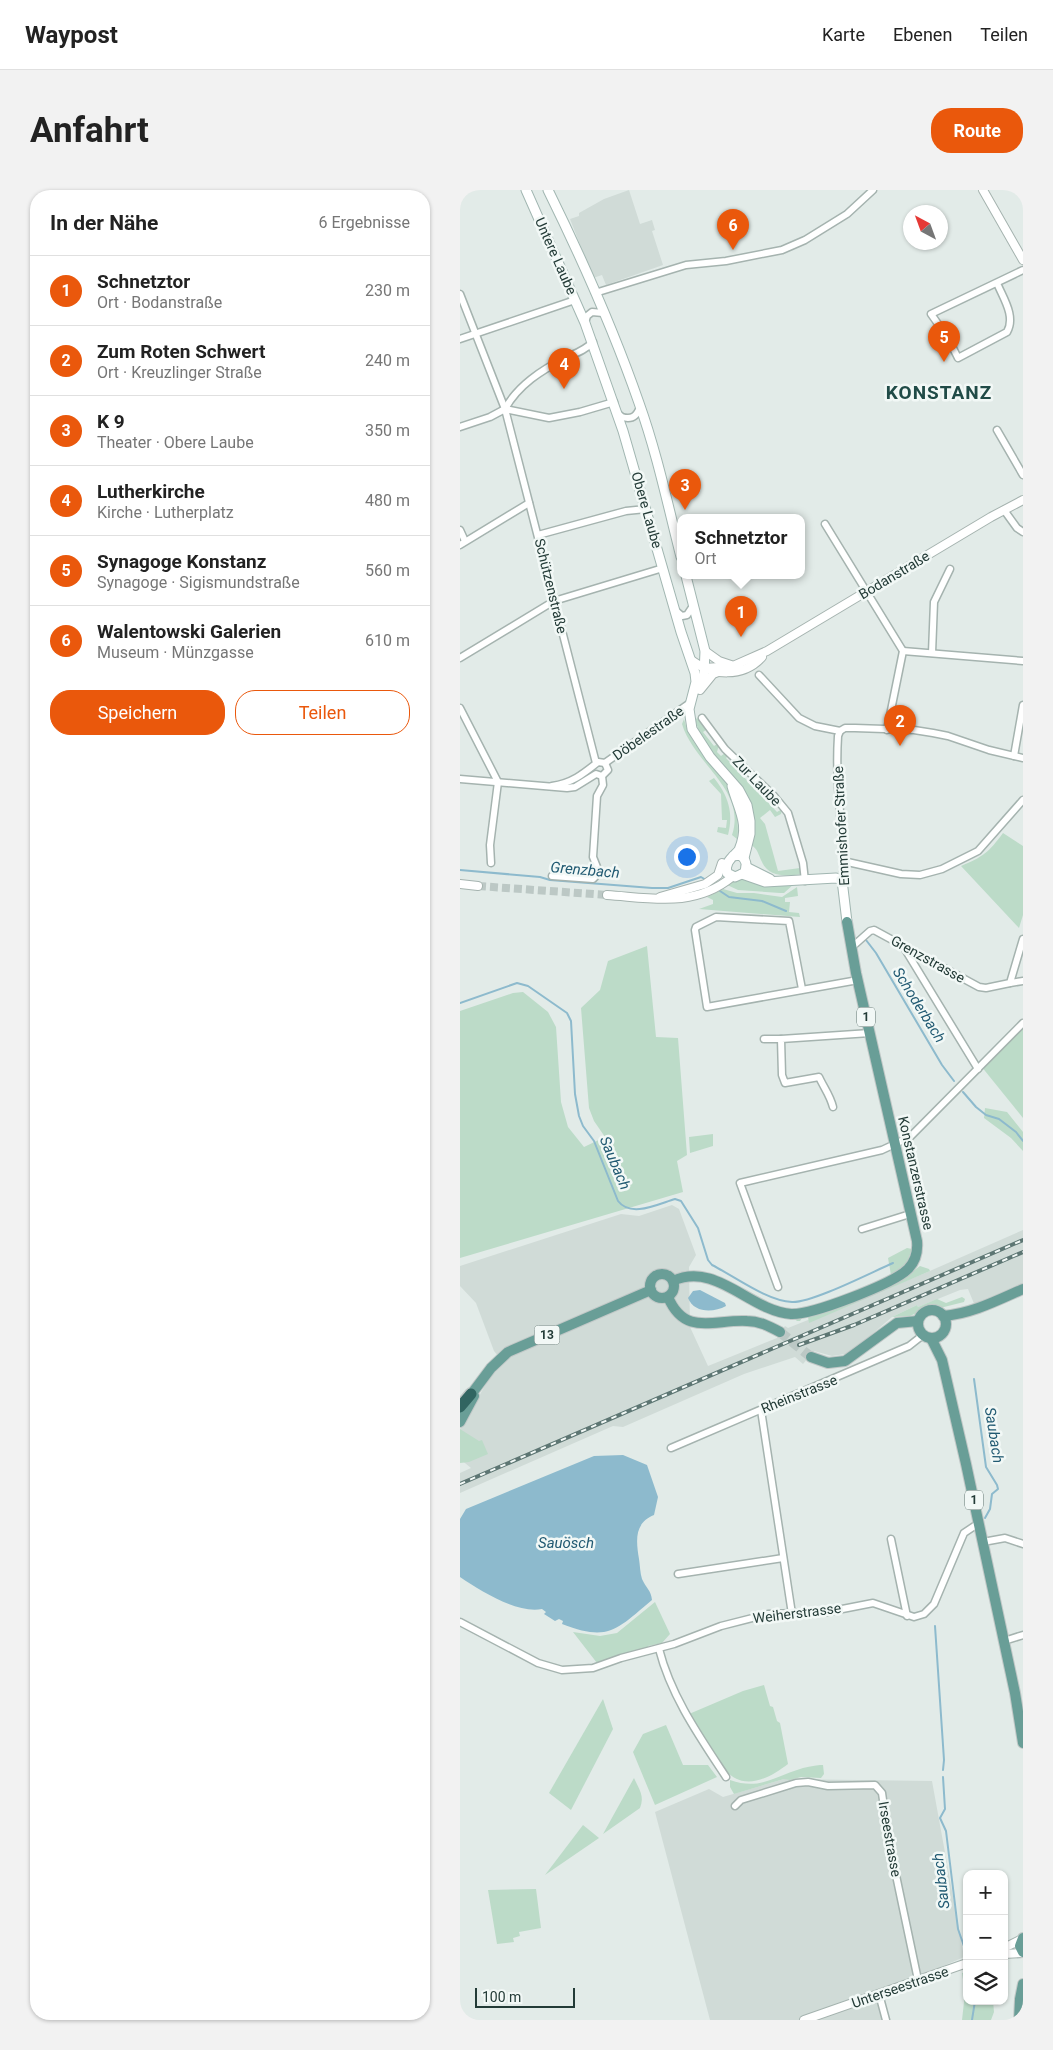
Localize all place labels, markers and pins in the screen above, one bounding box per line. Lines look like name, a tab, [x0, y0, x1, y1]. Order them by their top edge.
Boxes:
pin: 6	[717, 209, 749, 250]
pin: 5	[928, 321, 960, 362]
pin: 4	[548, 348, 580, 389]
pin: 3	[669, 469, 701, 510]
pin: 1	[725, 596, 757, 637]
pin: 2	[884, 705, 916, 746]

